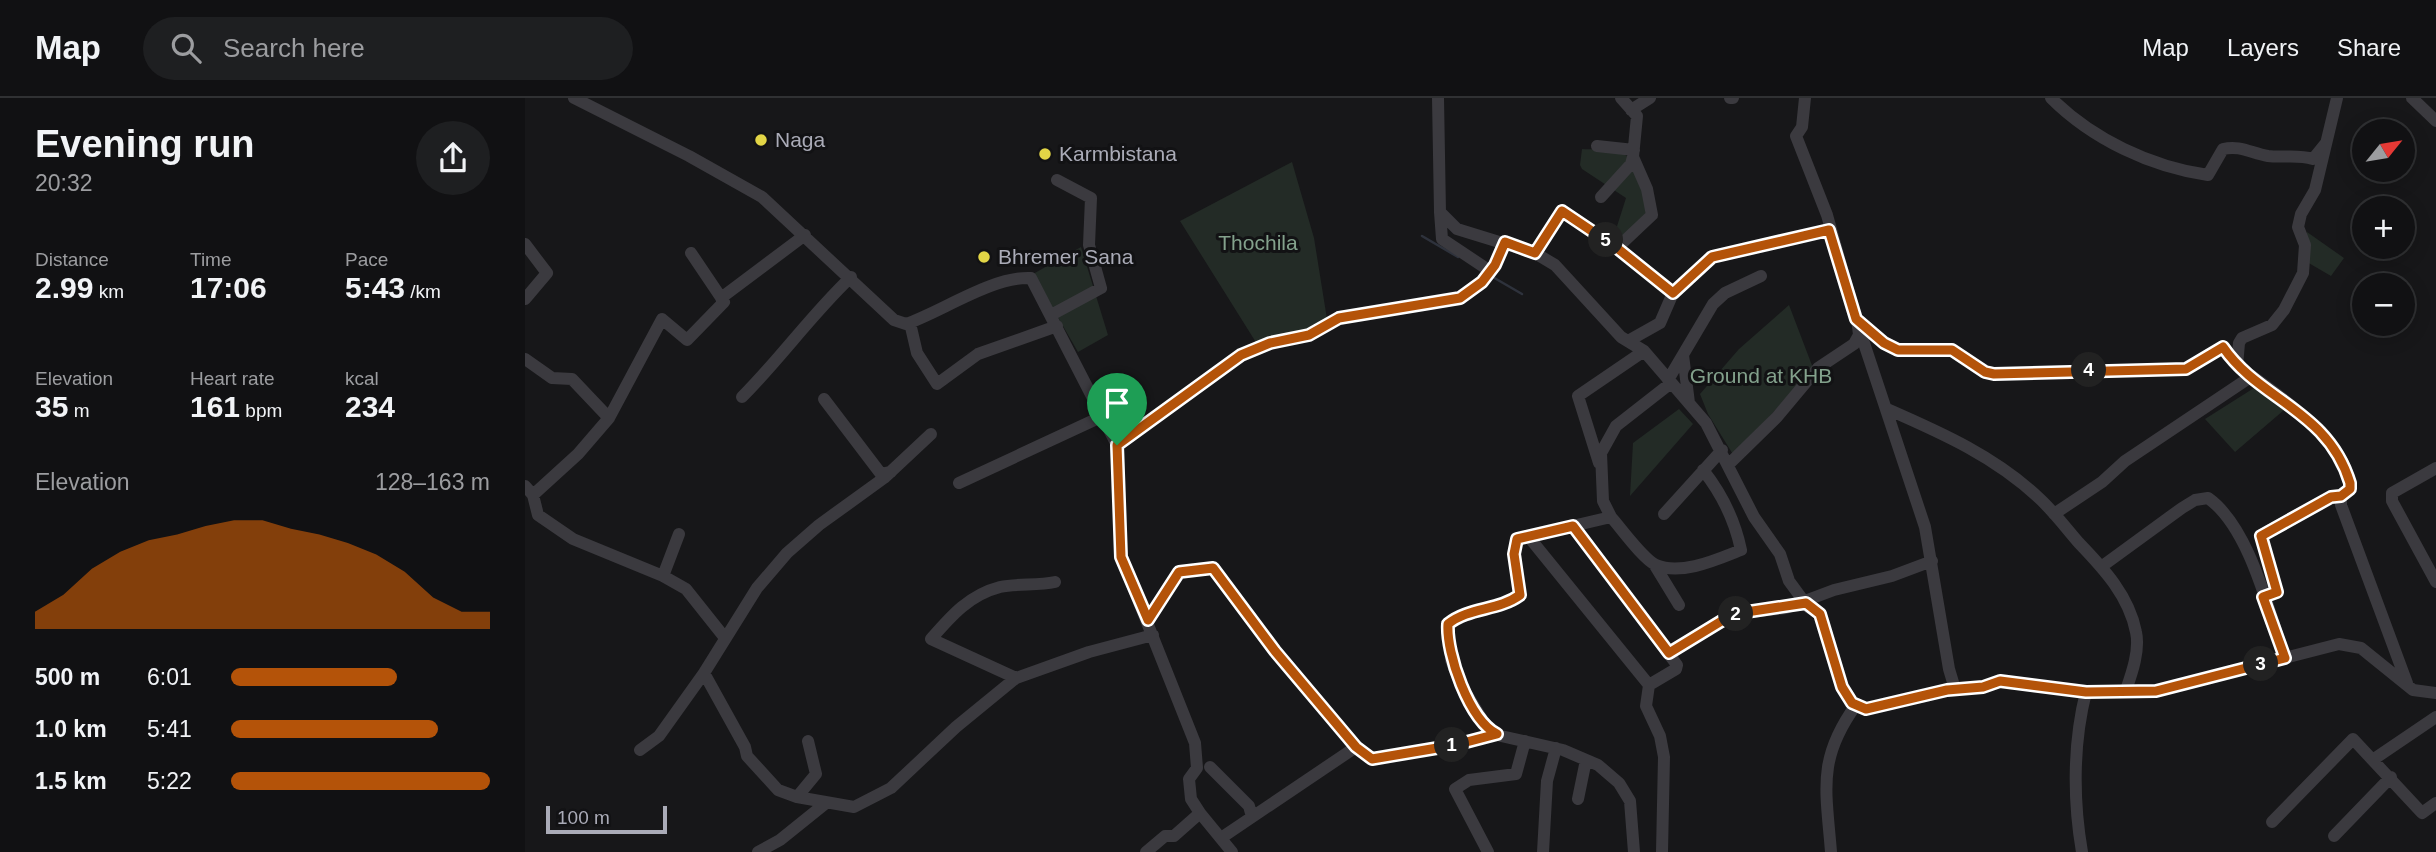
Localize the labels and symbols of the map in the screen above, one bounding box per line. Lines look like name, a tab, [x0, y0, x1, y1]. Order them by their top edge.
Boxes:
north arrow	[2352, 119, 2415, 182]
place label: Naga	[775, 128, 826, 151]
marker: Naga	[753, 132, 769, 148]
place label: Karmbistana	[1059, 142, 1177, 165]
marker: Karmbistana	[1037, 146, 1053, 162]
pin: 5	[1589, 222, 1623, 258]
park label: Thochila	[1218, 231, 1298, 254]
place label: Bhremer Sana	[998, 245, 1134, 268]
marker: Bhremer Sana	[976, 249, 992, 265]
pin: 4	[2071, 352, 2107, 388]
park label: Ground at KHB	[1690, 364, 1832, 387]
pin	[1087, 373, 1147, 445]
pin: 2	[1719, 596, 1753, 632]
pin: 3	[2243, 646, 2279, 682]
pin: 1	[1434, 728, 1469, 762]
scale bar	[546, 803, 667, 835]

